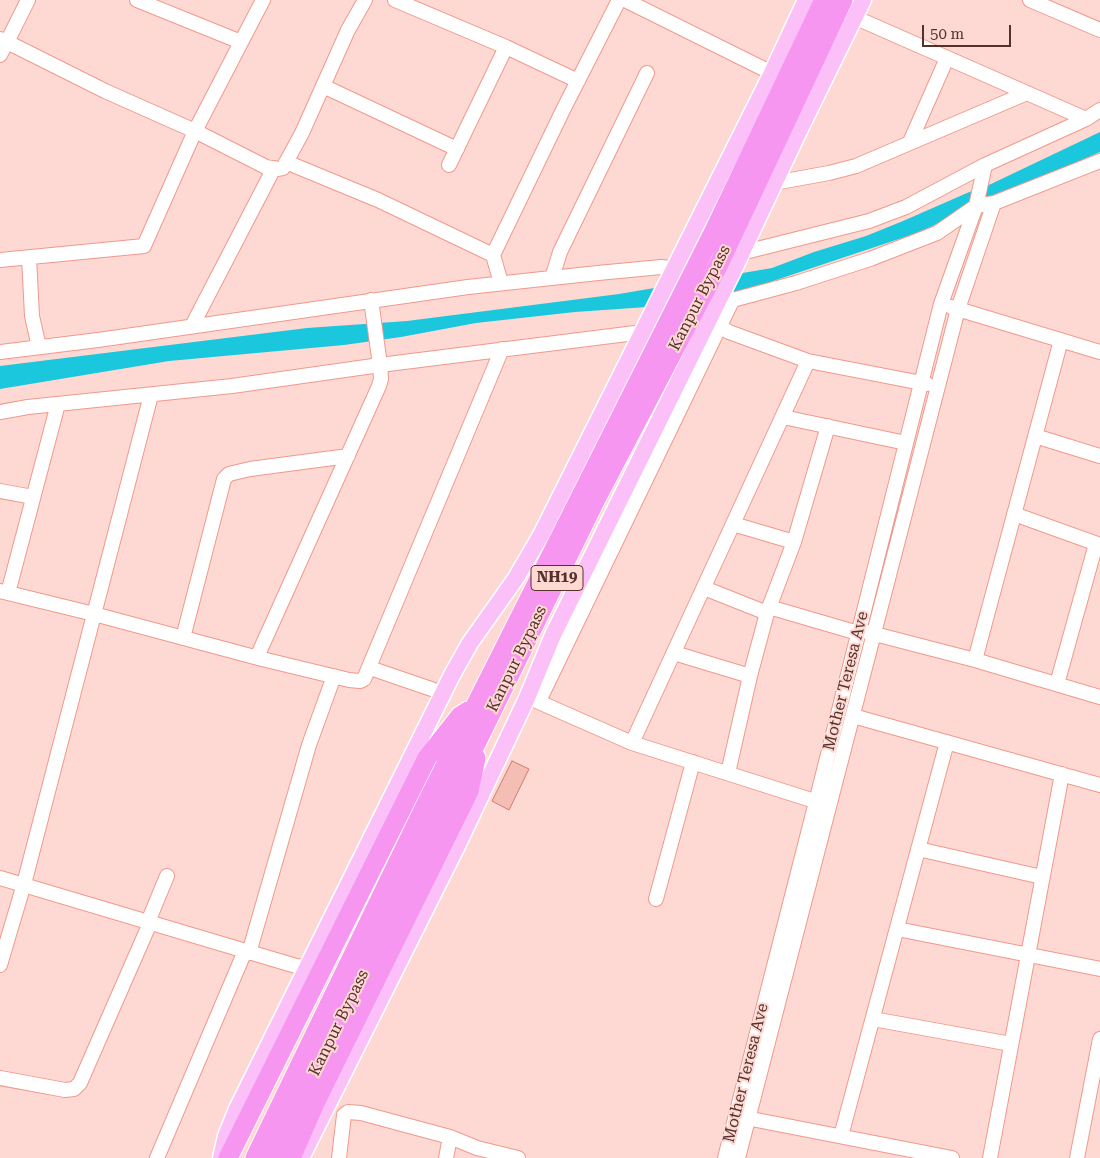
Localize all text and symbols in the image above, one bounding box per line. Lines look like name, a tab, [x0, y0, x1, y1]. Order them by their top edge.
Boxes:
scale bar	[925, 15, 1014, 47]
text: 50 m	[930, 25, 964, 43]
street label: Kanpur Bypass	[665, 242, 735, 354]
road number: NH19	[531, 566, 583, 590]
street label: Kanpur Bypass	[483, 603, 551, 715]
street label: Mother Teresa Ave	[819, 609, 873, 753]
street label: Kanpur Bypass	[305, 967, 373, 1079]
street label: Mother Teresa Ave	[719, 1001, 773, 1145]

